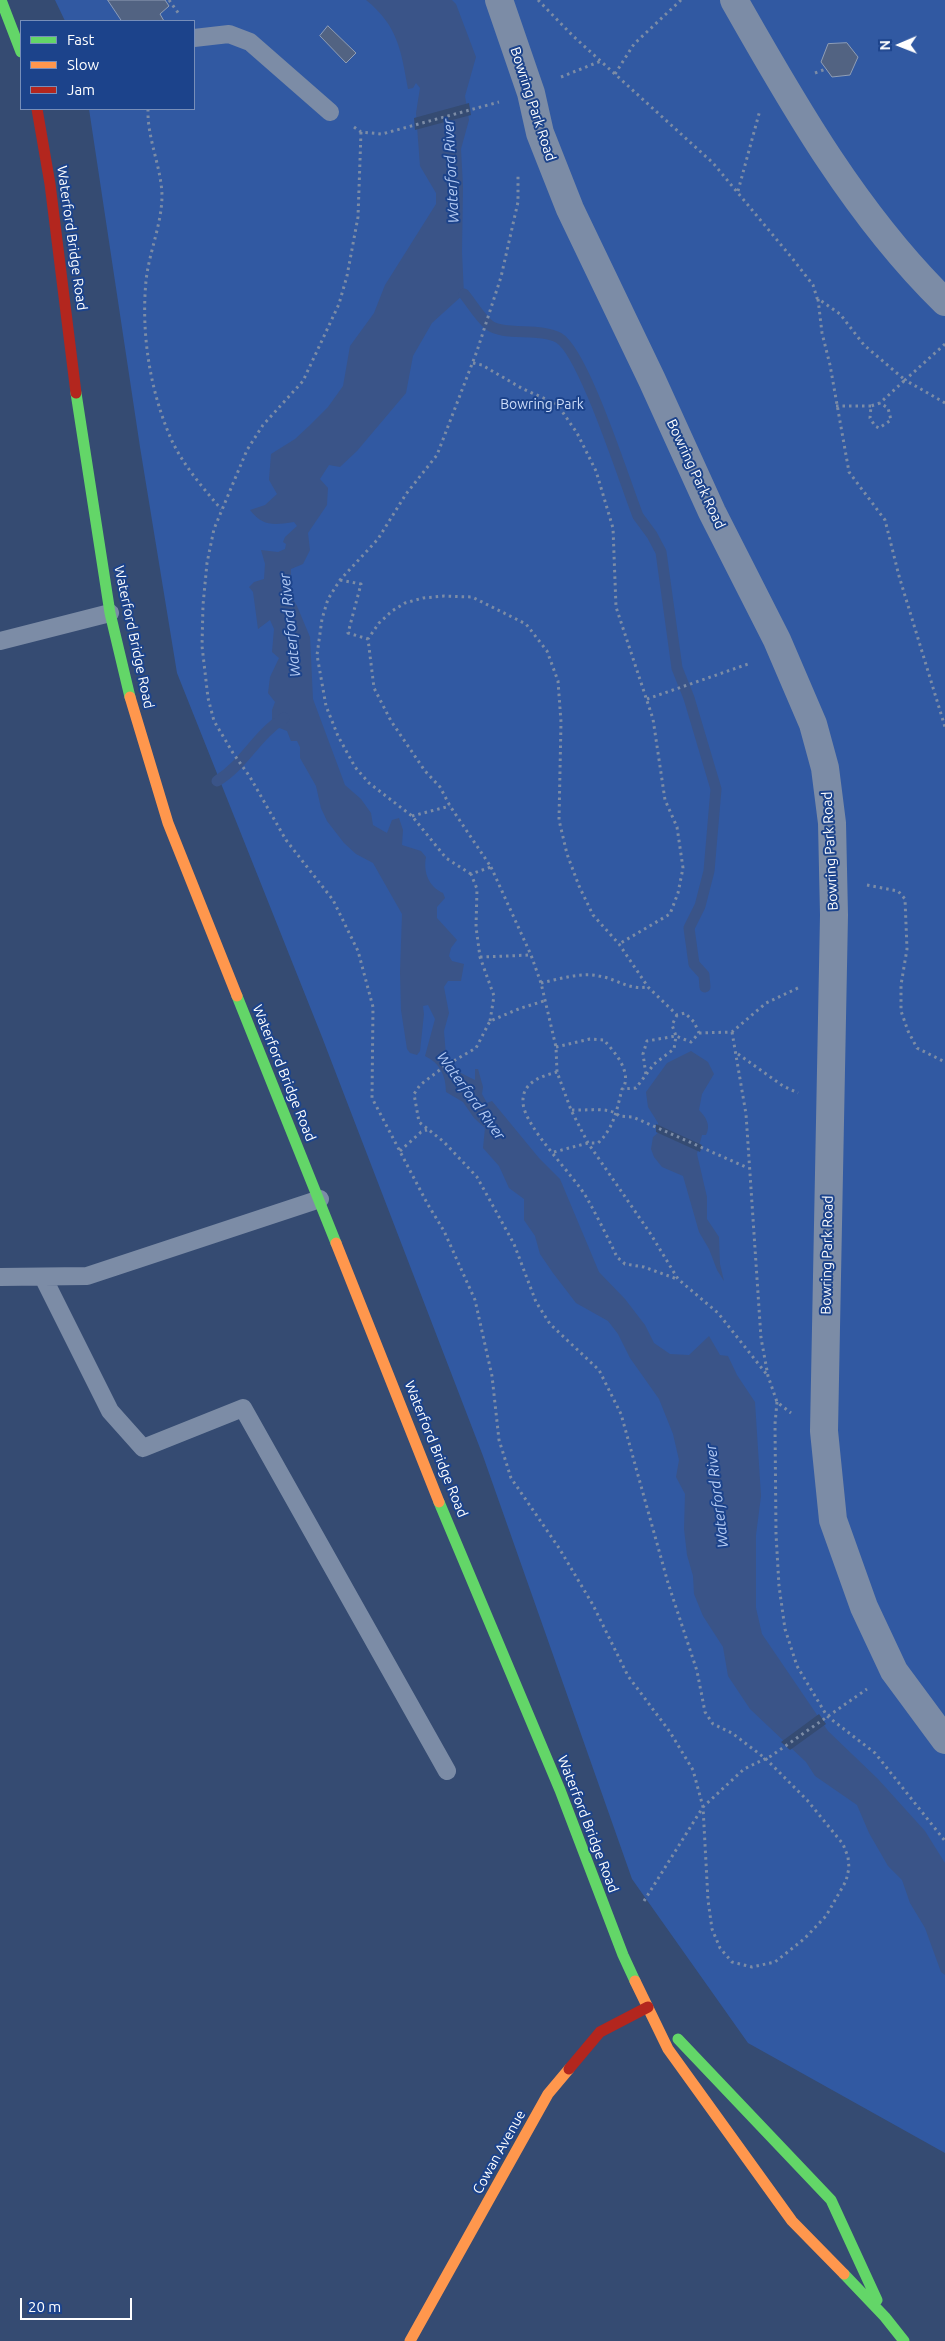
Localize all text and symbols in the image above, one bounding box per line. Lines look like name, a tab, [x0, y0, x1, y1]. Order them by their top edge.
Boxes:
legend	[20, 20, 195, 110]
north arrow	[875, 20, 925, 70]
text: Fast	[67, 31, 94, 48]
text: N	[877, 40, 893, 51]
street label: Bowring Park Road	[507, 45, 559, 163]
text: Slow	[67, 56, 99, 73]
text: Jam	[67, 81, 95, 98]
water label: Waterford River	[439, 118, 463, 224]
street label: Waterford Bridge Road	[54, 165, 90, 311]
park label: Bowring Park	[500, 396, 584, 412]
street label: Bowring Park Road	[663, 416, 729, 532]
street label: Waterford Bridge Road	[111, 564, 157, 710]
water label: Waterford River	[276, 572, 304, 678]
street label: Bowring Park Road	[818, 791, 842, 911]
street label: Waterford Bridge Road	[249, 1002, 319, 1144]
water label: Waterford River	[433, 1048, 509, 1144]
street label: Bowring Park Road	[818, 1195, 836, 1315]
street label: Waterford Bridge Road	[401, 1378, 471, 1520]
water label: Waterford River	[702, 1443, 732, 1549]
street label: Waterford Bridge Road	[554, 1753, 622, 1895]
street label: Cowan Avenue	[469, 2107, 529, 2197]
scale bar	[22, 2288, 135, 2320]
text: 20 m	[28, 2298, 61, 2315]

